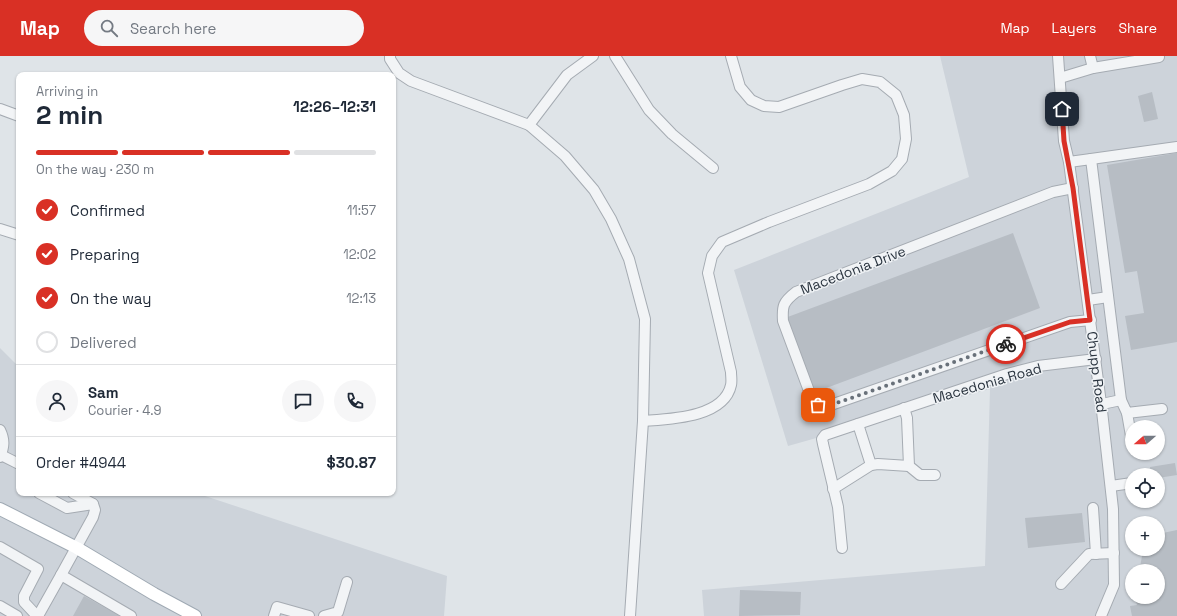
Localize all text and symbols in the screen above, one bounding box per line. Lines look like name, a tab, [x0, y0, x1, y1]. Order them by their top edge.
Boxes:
search box	[84, 10, 364, 46]
text: Map	[20, 16, 60, 41]
icon: search	[98, 17, 120, 39]
text: Search here	[130, 19, 216, 38]
text: Map	[1000, 19, 1030, 37]
text: Layers	[1052, 19, 1096, 37]
text: Share	[1118, 19, 1157, 37]
text: Arriving in	[36, 83, 98, 100]
pin	[1045, 92, 1079, 126]
text: 12:26–12:31	[293, 97, 376, 116]
text: 2 min	[36, 98, 103, 132]
icon: home	[1051, 98, 1073, 120]
text: On the way · 230 m	[36, 161, 154, 178]
icon: check	[36, 199, 58, 221]
text: Confirmed	[70, 201, 145, 220]
text: 11:57	[347, 202, 376, 219]
street label: Macedonia Drive	[798, 242, 908, 298]
icon: check	[36, 243, 58, 265]
text: Preparing	[70, 245, 140, 264]
text: 12:02	[343, 246, 376, 263]
icon: check	[36, 287, 58, 309]
text: On the way	[70, 289, 151, 308]
text: 12:13	[346, 290, 376, 307]
courier	[986, 324, 1026, 364]
street label: Chupp Road	[1083, 330, 1111, 414]
text: Delivered	[70, 333, 137, 352]
icon: bike	[995, 333, 1017, 355]
street label: Macedonia Road	[931, 359, 1043, 407]
button: person	[36, 380, 78, 422]
button: chat	[282, 380, 324, 422]
button: phone	[334, 380, 376, 422]
text: Sam	[88, 383, 119, 402]
pin	[801, 388, 835, 422]
icon: bag	[807, 394, 829, 416]
text: Courier · 4.9	[88, 402, 162, 419]
north arrow	[1125, 420, 1165, 460]
map controls	[1125, 420, 1165, 604]
text: Order #4944	[36, 453, 126, 472]
text: $30.87	[327, 453, 376, 472]
button: locate	[1125, 468, 1165, 508]
button: +	[1125, 516, 1165, 556]
button: −	[1125, 564, 1165, 604]

